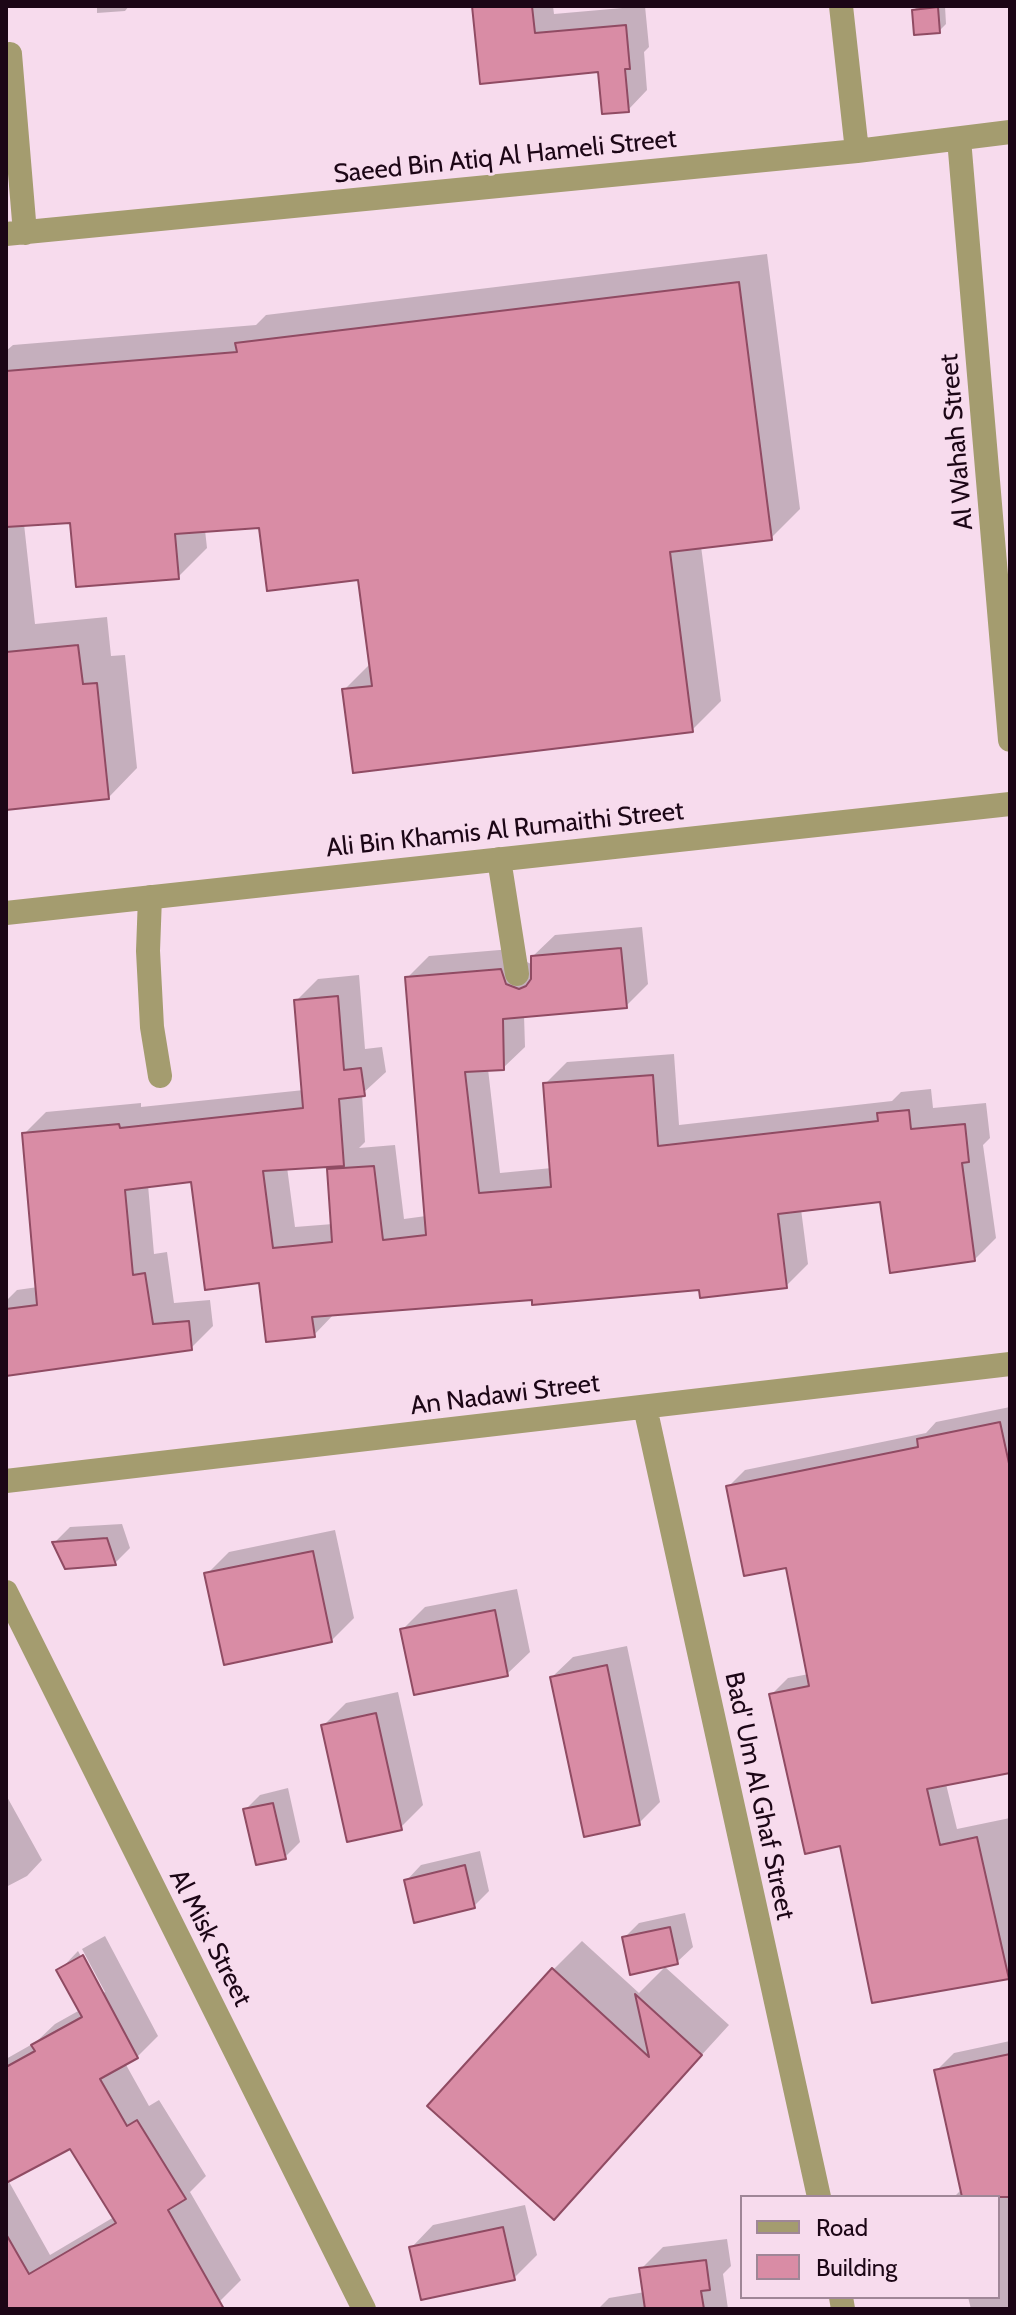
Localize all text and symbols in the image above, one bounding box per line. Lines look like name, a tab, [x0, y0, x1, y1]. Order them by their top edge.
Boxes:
street label: Saeed Bin Atiq Al Hameli Street	[332, 123, 678, 191]
street label: Al Wahah Street	[934, 352, 980, 532]
street label: Ali Bin Khamis Al Rumaithi Street	[325, 796, 685, 864]
street label: An Nadawi Street	[409, 1368, 601, 1422]
street label: Bad' Um Al Ghaf Street	[717, 1669, 801, 1923]
street label: Al Misk Street	[162, 1864, 258, 2012]
legend	[740, 2195, 1000, 2299]
text: Road	[816, 2213, 868, 2242]
text: Building	[816, 2253, 897, 2282]

